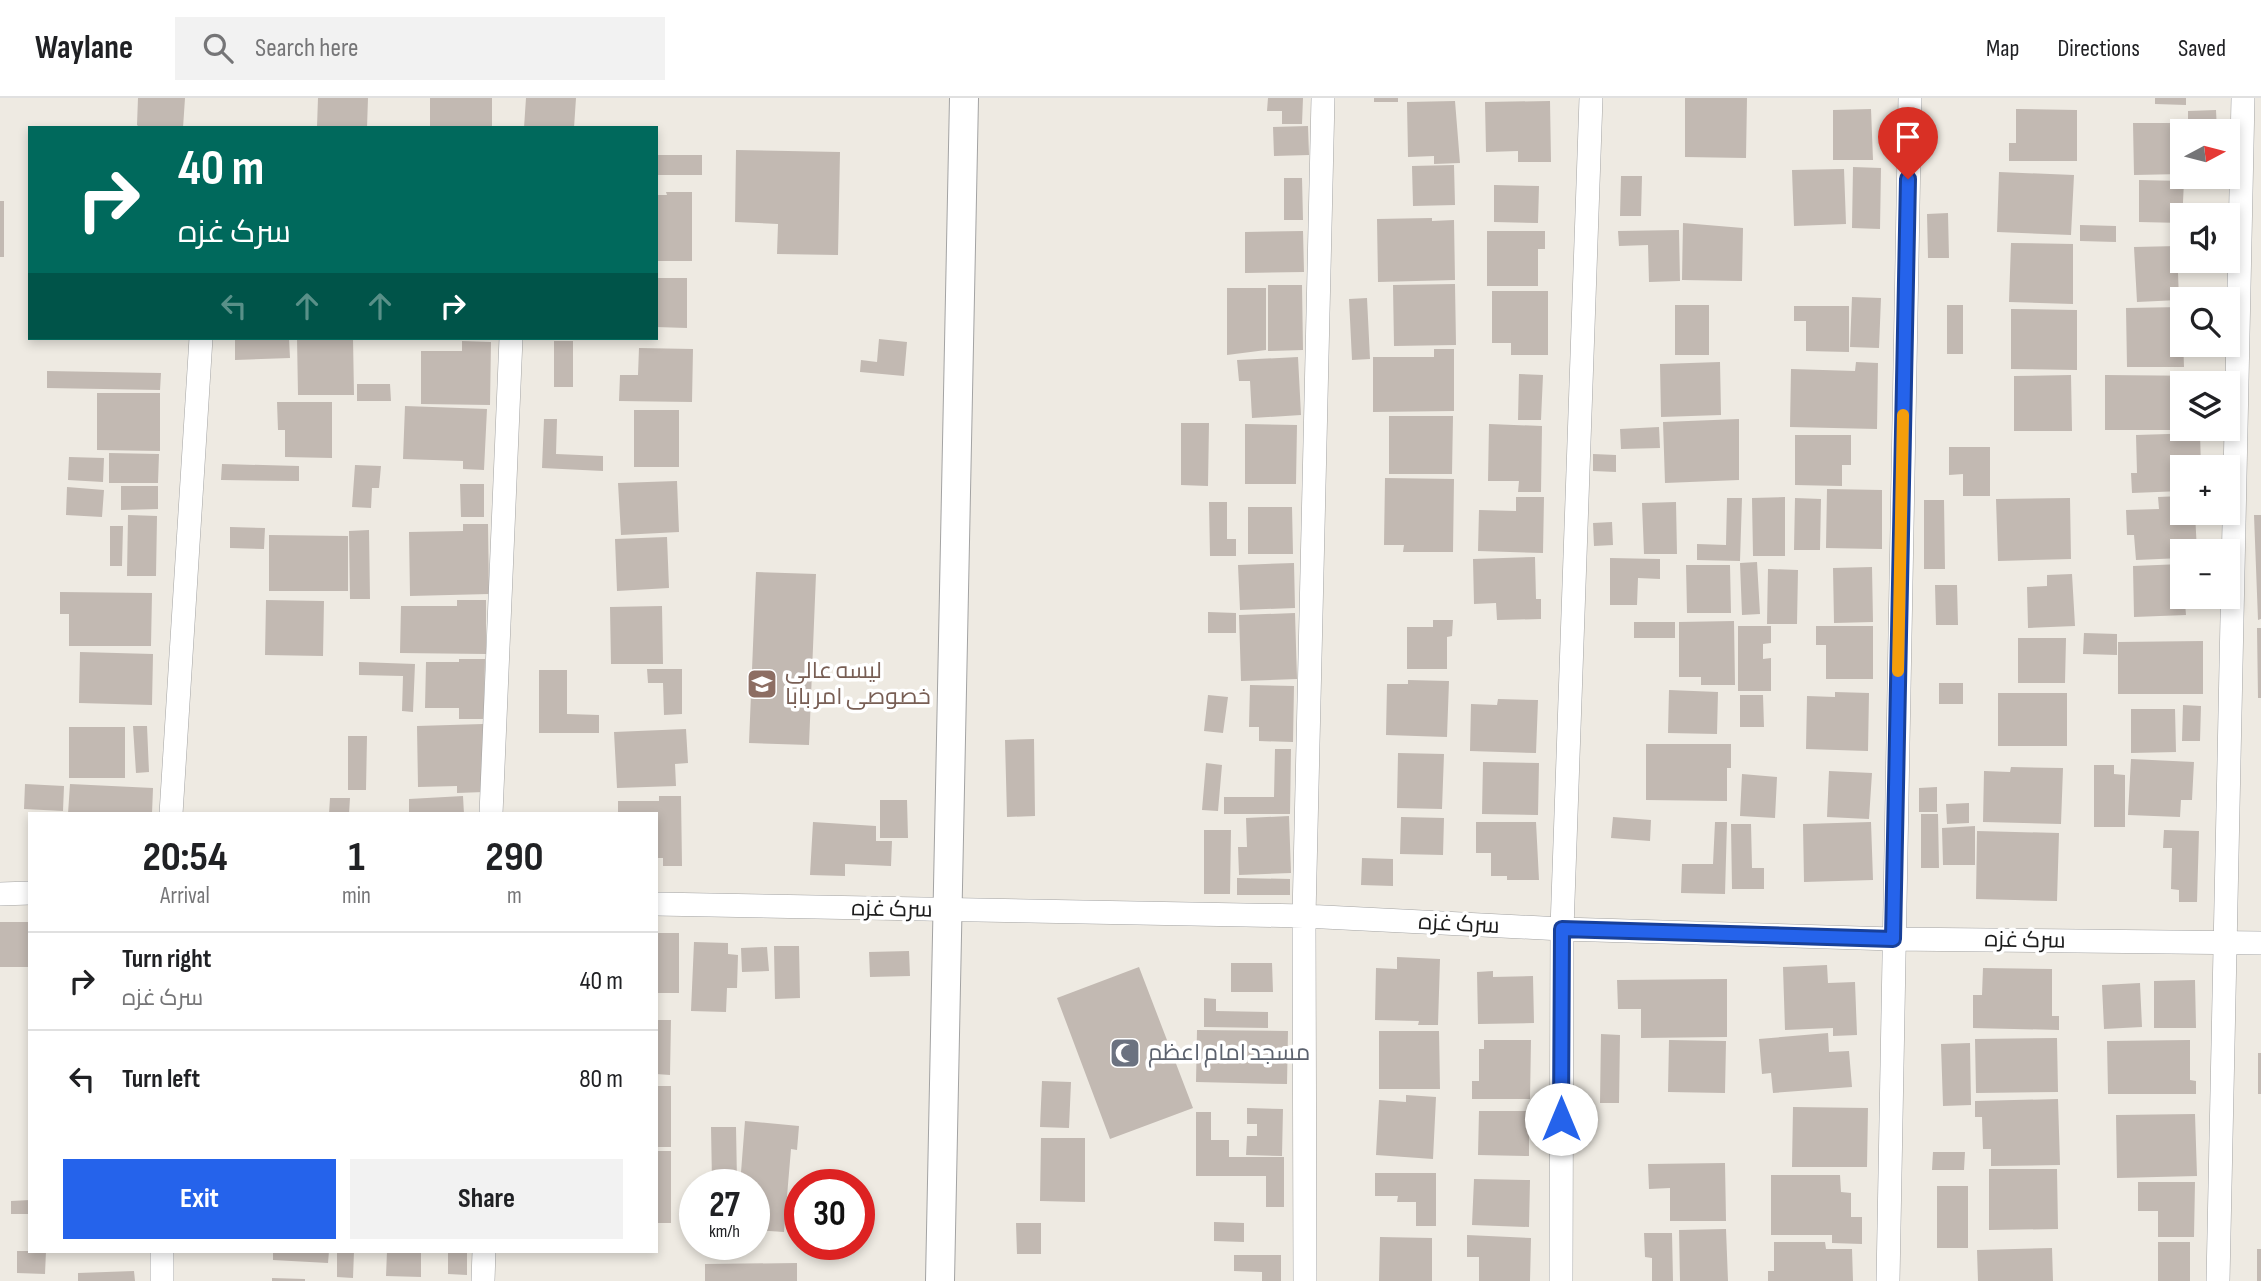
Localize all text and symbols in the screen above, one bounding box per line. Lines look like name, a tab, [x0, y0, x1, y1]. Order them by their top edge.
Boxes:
search box	[175, 17, 665, 80]
text: Waylane	[35, 28, 133, 68]
icon: search	[199, 29, 237, 67]
text: Search here	[255, 33, 358, 64]
text: Map	[1986, 34, 2019, 63]
text: Directions	[2057, 34, 2140, 63]
text: Saved	[2178, 34, 2226, 63]
pin	[1878, 107, 1938, 179]
icon: arrive	[1889, 118, 1927, 156]
north arrow	[2170, 119, 2240, 189]
map controls	[2170, 119, 2240, 609]
text: 40 m	[178, 140, 264, 199]
icon: right	[63, 154, 154, 245]
button: sound	[2170, 203, 2240, 273]
text: سرک غزه	[178, 213, 291, 252]
icon: left	[215, 287, 253, 325]
icon: ahead	[288, 287, 326, 325]
icon: ahead	[361, 287, 399, 325]
icon: right	[434, 287, 472, 325]
button: search	[2170, 287, 2240, 357]
button: layers	[2170, 371, 2240, 441]
button: +	[2170, 455, 2240, 525]
button: −	[2170, 539, 2240, 609]
place label: لیسه عالی خصوصی امر بابا	[785, 657, 931, 711]
school or university icon: لیسه عالی خصوصی امر بابا	[745, 667, 779, 701]
text: 20:54	[142, 832, 228, 883]
text: 1	[348, 832, 365, 883]
text: 290	[485, 832, 544, 883]
text: Arrival	[160, 882, 210, 910]
text: min	[342, 882, 371, 910]
text: m	[507, 882, 522, 910]
street label: سرک غزه	[851, 894, 933, 924]
street label: سرک غزه	[1418, 908, 1500, 940]
street label: سرک غزه	[1984, 925, 2066, 955]
text: Turn right	[122, 944, 211, 975]
icon: right	[63, 962, 101, 1000]
text: 40 m	[580, 966, 623, 997]
text: سرک غزه	[122, 984, 203, 1012]
mosque icon: مسجد امام اعظم	[1108, 1036, 1142, 1070]
place label: مسجد امام اعظم	[1148, 1039, 1310, 1068]
icon: left	[63, 1060, 101, 1098]
text: Turn left	[122, 1064, 200, 1095]
text: 80 m	[579, 1064, 623, 1095]
position arrow	[1524, 1082, 1598, 1156]
button: Exit	[63, 1159, 336, 1239]
button: Share	[350, 1159, 623, 1239]
speed limit sign: 30	[784, 1169, 875, 1260]
text: 27	[709, 1184, 740, 1227]
text: km/h	[709, 1221, 740, 1242]

